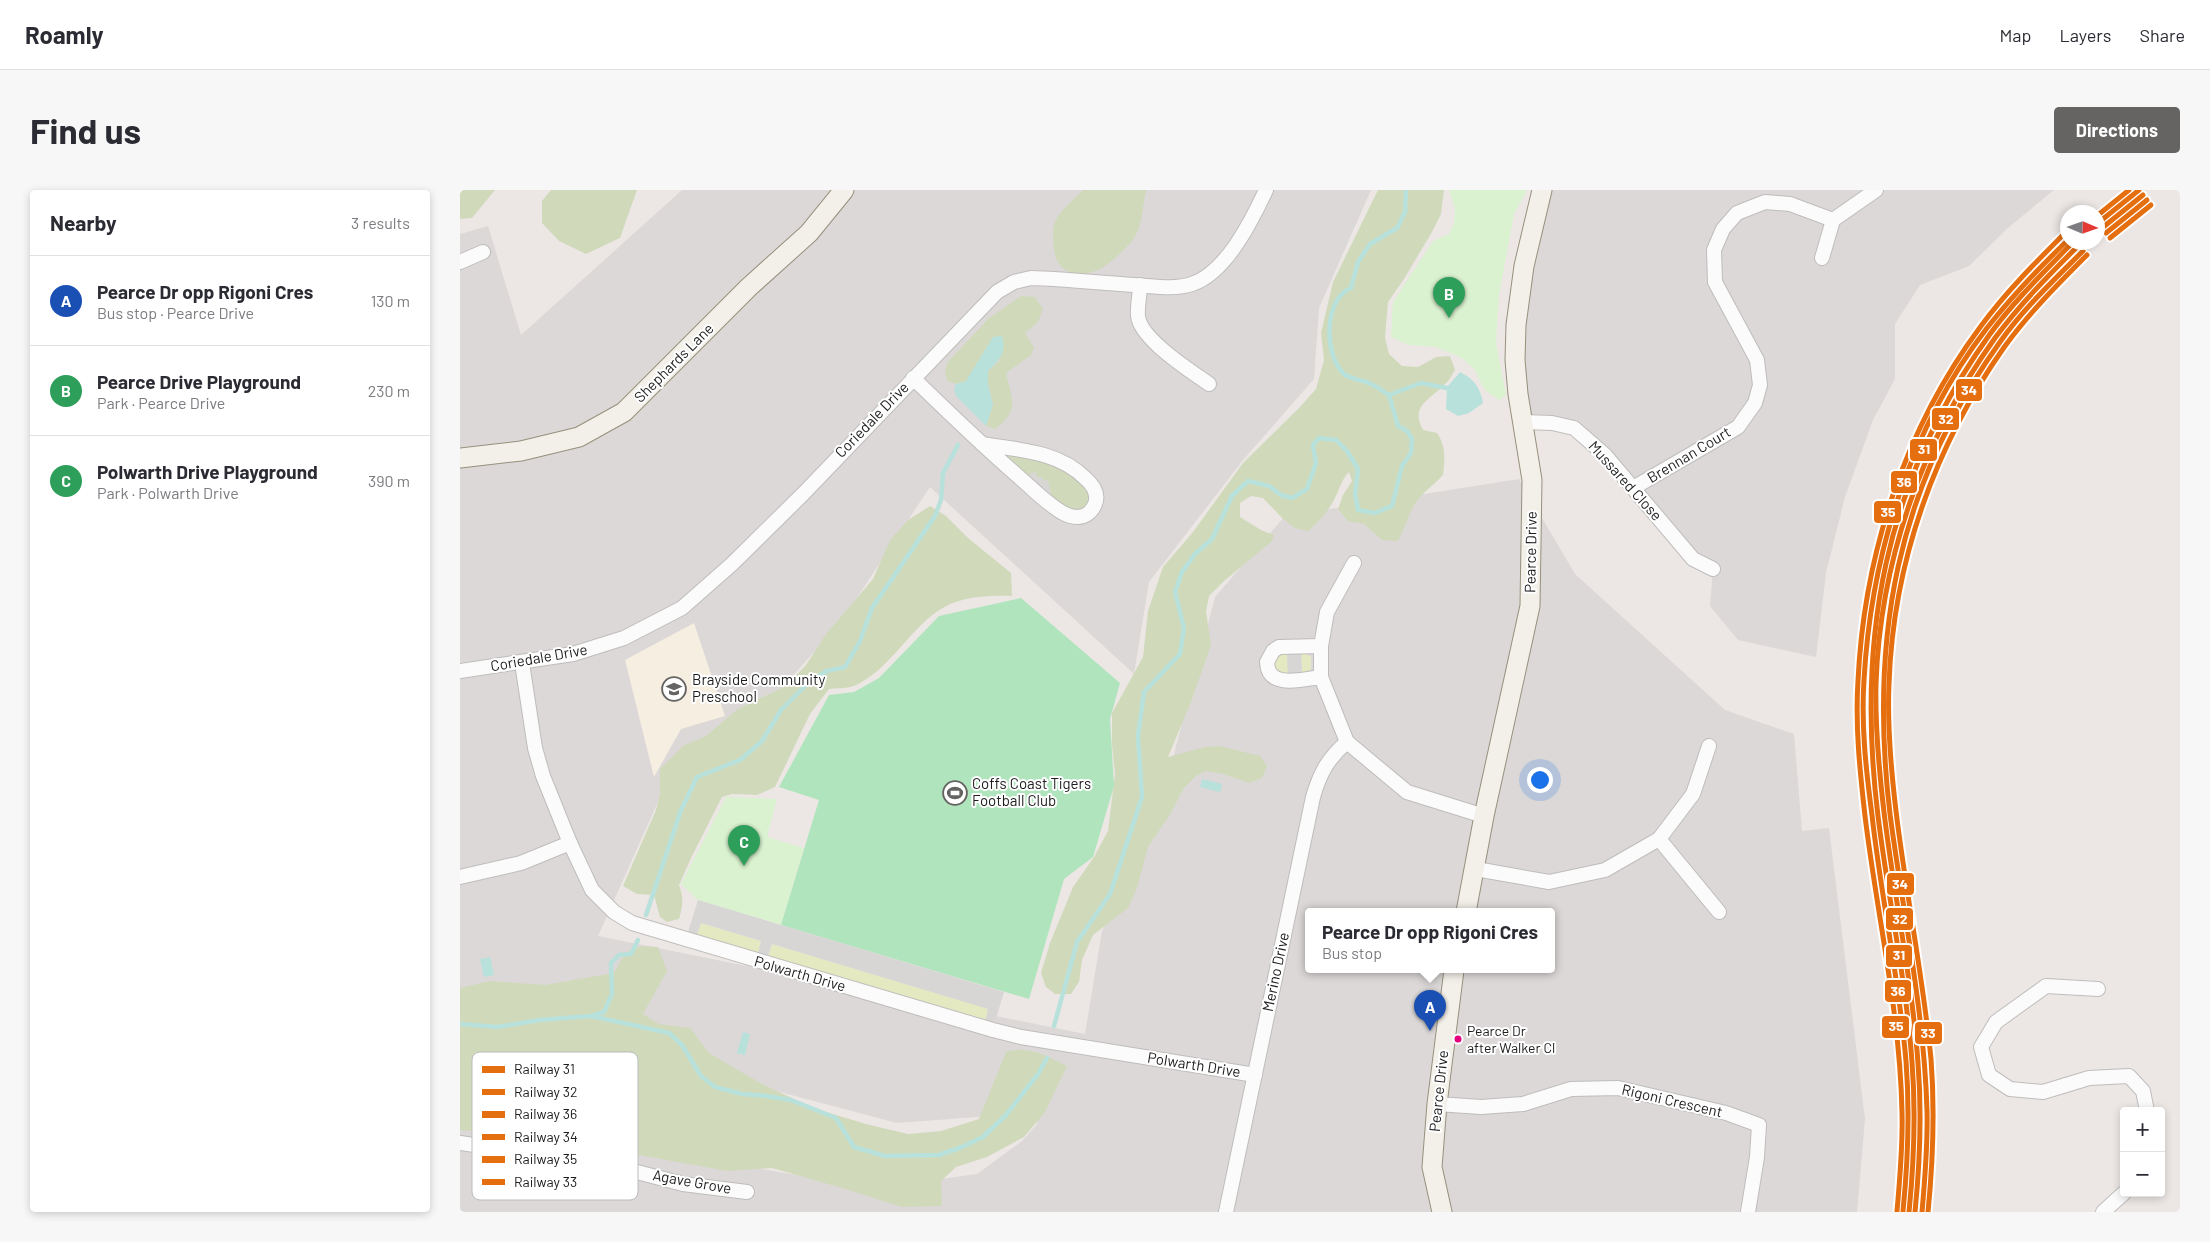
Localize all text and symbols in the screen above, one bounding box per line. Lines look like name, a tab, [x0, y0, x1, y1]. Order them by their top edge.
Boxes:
text: Roamly	[25, 20, 104, 49]
text: Map	[1999, 24, 2031, 46]
text: Layers	[2059, 24, 2112, 46]
text: Share	[2140, 24, 2185, 46]
button: Directions	[2054, 107, 2180, 153]
text: Find us	[30, 109, 141, 151]
north arrow	[2060, 205, 2105, 250]
text: Nearby	[50, 210, 116, 235]
text: 3 results	[351, 213, 410, 232]
pin: B	[1433, 277, 1465, 318]
text: Pearce Dr opp Rigoni Cres	[97, 280, 313, 303]
text: A	[61, 291, 71, 310]
text: 130 m	[371, 291, 410, 310]
text: Bus stop · Pearce Drive	[97, 303, 254, 322]
street label: Shephards Lane	[630, 319, 717, 406]
text: Pearce Drive Playground	[97, 370, 301, 393]
street label: Coriedale Drive	[831, 378, 912, 461]
line badge: 34	[1955, 378, 1983, 402]
text: B	[61, 381, 71, 400]
text: 230 m	[368, 381, 410, 400]
text: 34	[1961, 381, 1977, 398]
text: Park · Pearce Drive	[97, 393, 225, 412]
line badge: 32	[1931, 407, 1960, 431]
text: 32	[1938, 410, 1954, 427]
street label: Brennan Court	[1643, 422, 1733, 486]
street label: Mussared Close	[1585, 437, 1666, 524]
line badge: 31	[1909, 438, 1938, 462]
text: 31	[1918, 440, 1930, 457]
text: Polwarth Drive Playground	[97, 460, 318, 483]
line badge: 36	[1890, 470, 1918, 494]
text: C	[61, 471, 71, 490]
text: 390 m	[368, 471, 410, 490]
text: 36	[1896, 473, 1912, 490]
text: Park · Polwarth Drive	[97, 483, 239, 502]
line badge: 35	[1873, 500, 1902, 524]
text: 35	[1880, 503, 1896, 520]
street label: Pearce Drive	[1520, 511, 1540, 593]
street label: Coriedale Drive	[489, 640, 589, 674]
place label: Brayside Community Preschool	[692, 670, 826, 705]
school or university icon: Brayside Community Preschool	[661, 676, 687, 702]
your location	[1527, 767, 1553, 793]
place label: Coffs Coast Tigers Football Club	[972, 774, 1091, 809]
sports icon: Coffs Coast Tigers Football Club	[942, 780, 968, 806]
pin: C	[728, 825, 760, 866]
line badge: 34	[1886, 872, 1915, 896]
text: 34	[1892, 875, 1908, 892]
line badge: 32	[1885, 907, 1914, 931]
popup	[1305, 908, 1555, 973]
text: 32	[1892, 910, 1908, 927]
text: Pearce Dr opp Rigoni Cres	[1322, 920, 1538, 943]
street label: Merino Drive	[1258, 931, 1292, 1013]
text: Bus stop	[1322, 943, 1382, 962]
line badge: 31	[1885, 944, 1913, 968]
text: 31	[1893, 946, 1905, 963]
street label: Polwarth Drive	[753, 951, 848, 995]
line badge: 36	[1884, 979, 1912, 1003]
text: 36	[1890, 982, 1906, 999]
pin: A	[1414, 990, 1446, 1031]
line badge: 35	[1881, 1015, 1910, 1039]
text: 35	[1888, 1017, 1904, 1034]
line badge: 33	[1914, 1021, 1943, 1045]
place label: Pearce Dr after Walker Cl	[1467, 1022, 1555, 1056]
text: 33	[1920, 1024, 1936, 1041]
marker: Pearce Dr after Walker Cl	[1453, 1034, 1463, 1044]
street label: Polwarth Drive	[1146, 1048, 1242, 1080]
street label: Pearce Drive	[1425, 1049, 1451, 1132]
legend	[472, 1052, 638, 1200]
text: Railway 31	[514, 1060, 575, 1077]
street label: Rigoni Crescent	[1620, 1080, 1724, 1120]
text: Railway 32	[514, 1083, 578, 1100]
text: Railway 36	[514, 1105, 577, 1122]
map controls	[2120, 1107, 2165, 1197]
button: +	[2120, 1107, 2165, 1152]
text: Railway 34	[514, 1128, 578, 1145]
text: Railway 35	[514, 1150, 577, 1167]
button: −	[2120, 1152, 2165, 1197]
street label: Agave Grove	[651, 1165, 733, 1197]
text: Railway 33	[514, 1173, 577, 1190]

